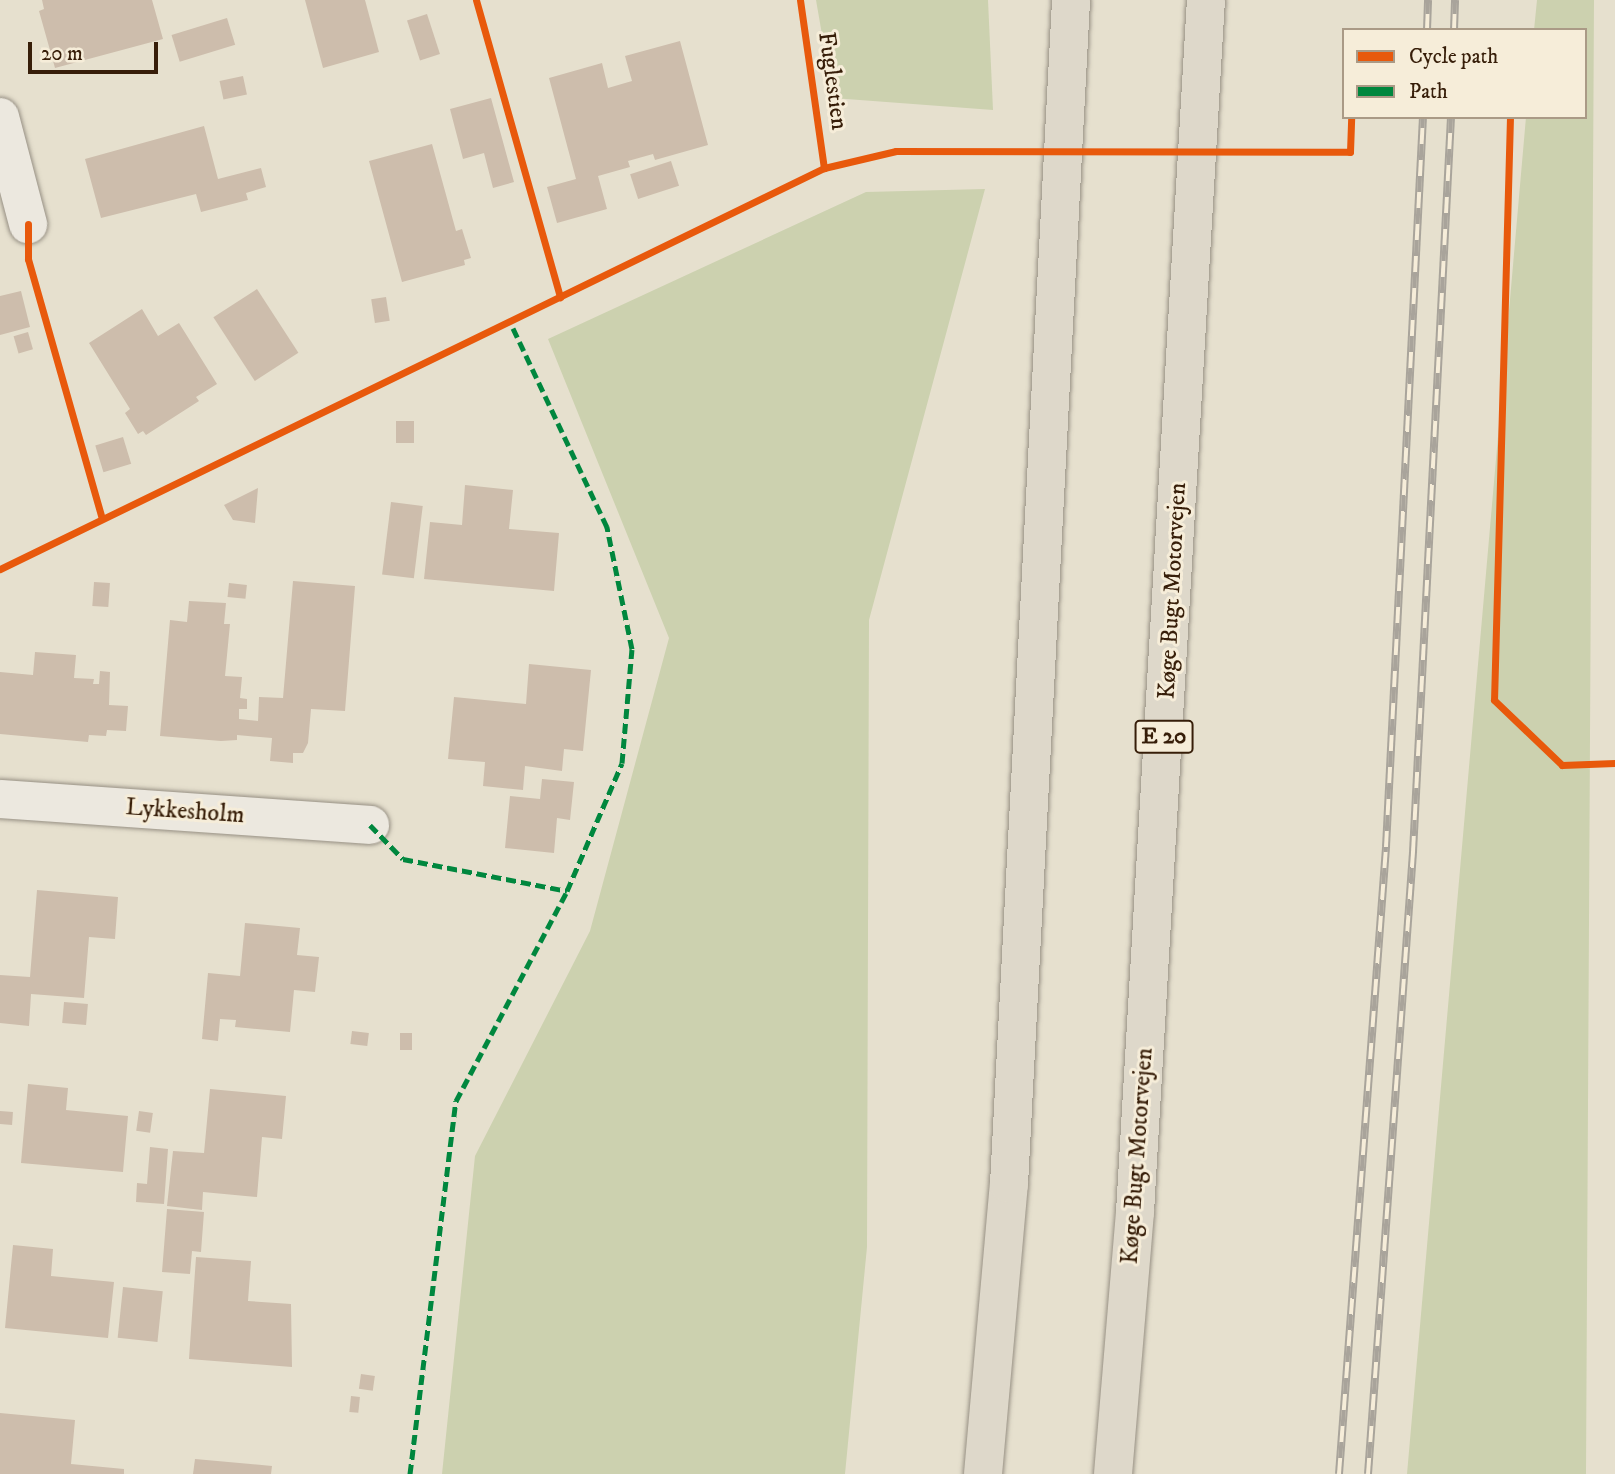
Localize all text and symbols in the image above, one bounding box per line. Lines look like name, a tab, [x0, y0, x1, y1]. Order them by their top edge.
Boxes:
scale bar	[32, 28, 161, 72]
legend	[1342, 28, 1587, 119]
street label: Fuglestien	[811, 30, 853, 132]
text: 20 m	[41, 41, 83, 67]
text: Cycle path	[1409, 44, 1498, 70]
text: Path	[1409, 79, 1448, 105]
street label: Køge Bugt Motorvejen	[1153, 482, 1193, 700]
road number: E 20	[1134, 718, 1194, 757]
street label: Lykkesholm	[125, 793, 245, 831]
street label: Køge Bugt Motorvejen	[1116, 1047, 1160, 1265]

